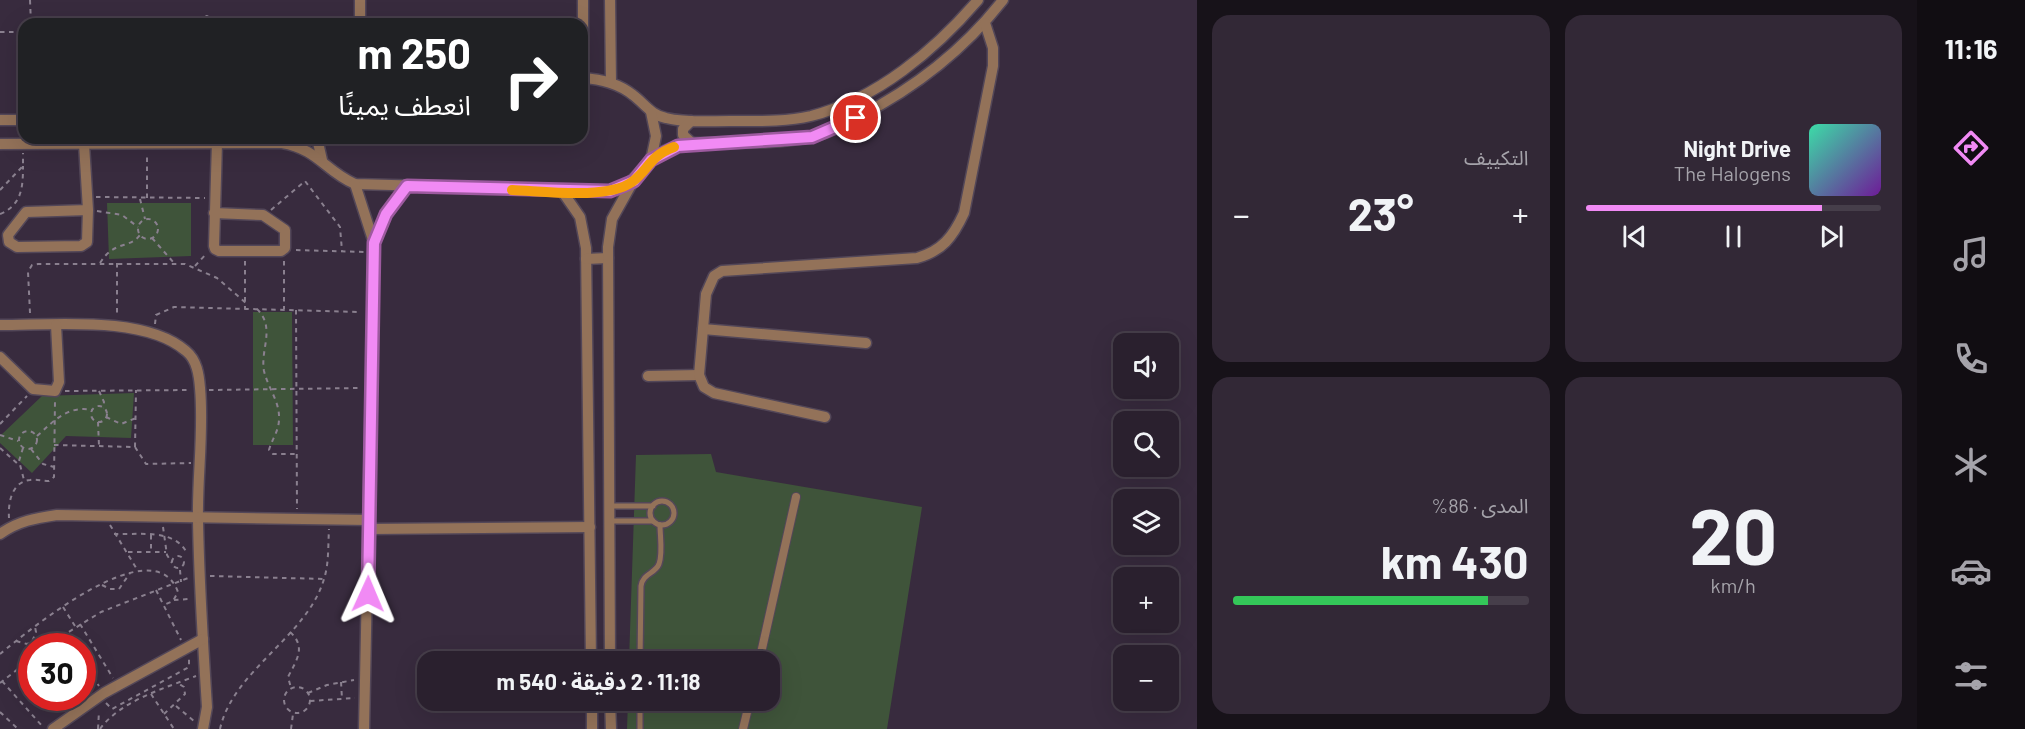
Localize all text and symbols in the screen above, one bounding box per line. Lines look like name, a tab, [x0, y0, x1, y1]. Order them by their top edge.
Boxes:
text: 250 m	[357, 27, 471, 77]
text: 11:16	[1944, 32, 1998, 64]
icon: right	[492, 42, 570, 120]
text: انعطف يمينًا	[338, 88, 471, 120]
pin	[830, 92, 881, 143]
icon: arrive	[839, 101, 872, 134]
icon: directions	[1950, 127, 1992, 169]
text: Night Drive	[1683, 135, 1791, 161]
text: التكييف	[1464, 145, 1529, 169]
text: The Halogens	[1674, 161, 1791, 185]
text: 23°	[1348, 186, 1414, 240]
text: −	[1233, 194, 1250, 234]
text: +	[1512, 194, 1528, 234]
icon: previous	[1618, 220, 1651, 253]
icon: pause	[1717, 220, 1750, 253]
icon: next	[1815, 220, 1848, 253]
icon: music	[1950, 233, 1992, 275]
map controls	[1113, 333, 1179, 711]
button: sound	[1113, 333, 1179, 399]
icon: phone	[1950, 338, 1992, 380]
button: search	[1113, 411, 1179, 477]
icon: climate	[1950, 444, 1992, 486]
text: 20	[1689, 487, 1777, 581]
button: layers	[1113, 489, 1179, 555]
text: المدى · 86%	[1431, 493, 1529, 517]
text: 430 km	[1381, 534, 1529, 588]
icon: car	[1950, 550, 1992, 592]
position arrow	[336, 562, 400, 626]
button: +	[1113, 567, 1179, 633]
text: km/h	[1711, 573, 1756, 597]
speed limit sign: 30	[18, 633, 96, 711]
button: −	[1113, 645, 1179, 711]
icon: filters	[1950, 655, 1992, 697]
text: 11:18 · 2 دقيقة · 540 m	[497, 668, 700, 694]

